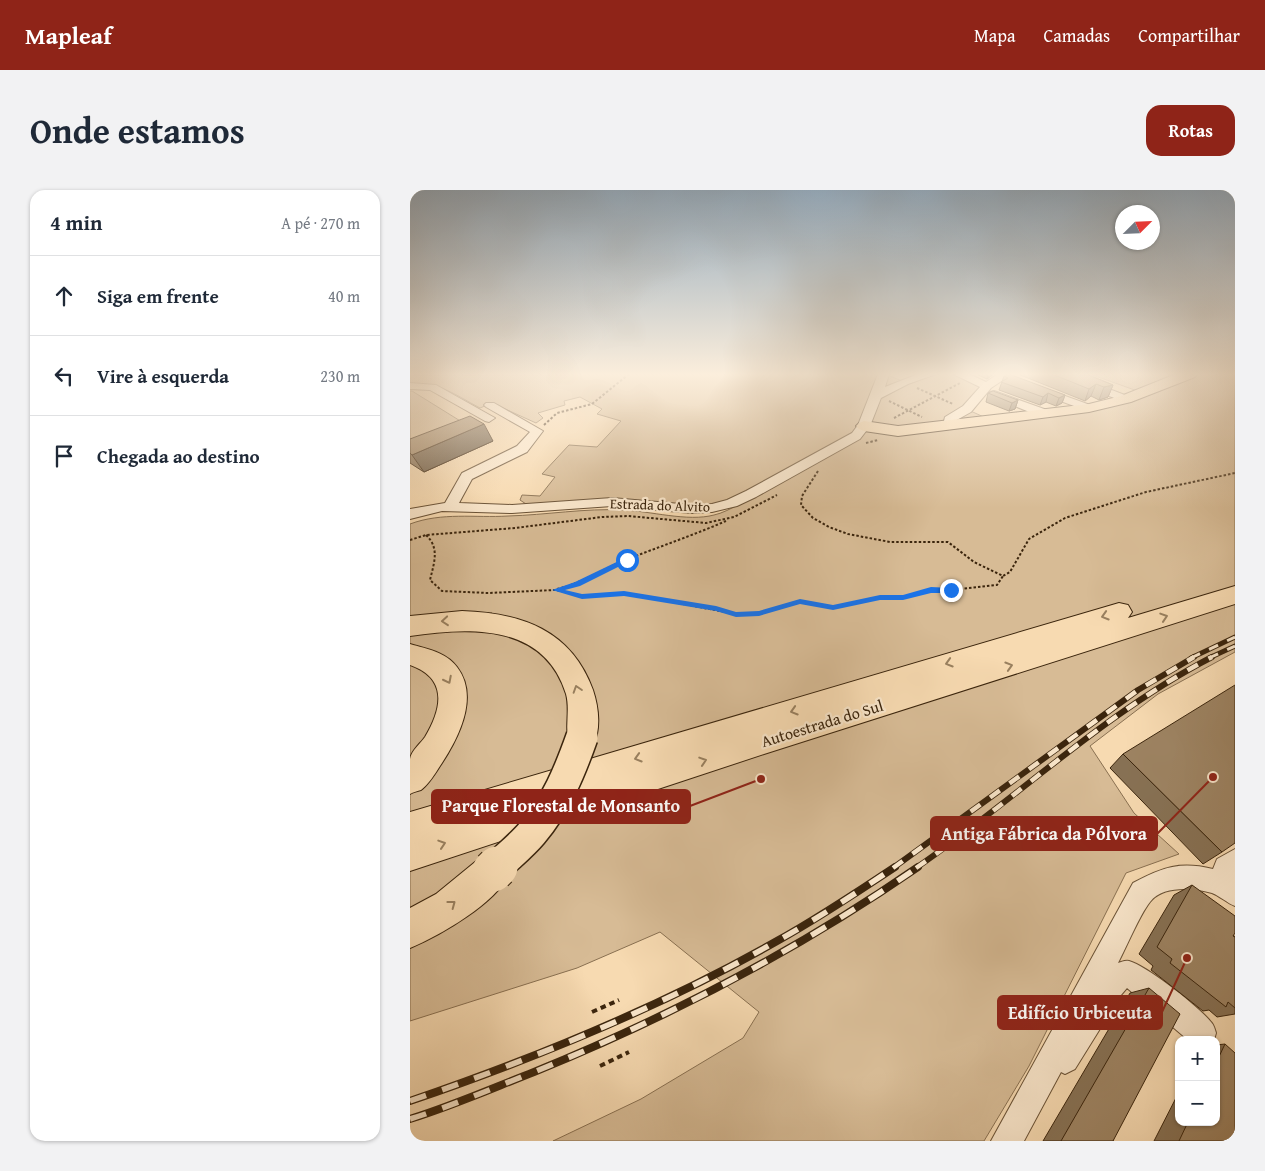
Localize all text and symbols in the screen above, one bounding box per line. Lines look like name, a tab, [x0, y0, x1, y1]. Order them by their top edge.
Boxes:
text: Mapleaf	[25, 18, 112, 53]
text: Mapa	[974, 22, 1015, 49]
text: Camadas	[1043, 22, 1110, 49]
text: Compartilhar	[1138, 22, 1240, 49]
text: Onde estamos	[30, 105, 245, 156]
button: Rotas	[1146, 105, 1235, 156]
north arrow	[1115, 205, 1160, 250]
text: 4 min	[50, 207, 102, 238]
text: A pé · 270 m	[281, 211, 360, 235]
icon: ahead	[50, 282, 78, 310]
text: Siga em frente	[97, 282, 219, 310]
text: 40 m	[328, 284, 360, 308]
icon: left	[50, 362, 78, 390]
text: Vire à esquerda	[97, 362, 229, 390]
text: 230 m	[320, 364, 360, 388]
icon: arrive	[50, 442, 78, 470]
text: Chegada ao destino	[97, 442, 260, 470]
street label: Estrada do Alvito	[610, 493, 710, 517]
route start	[616, 549, 639, 572]
route end	[940, 579, 963, 602]
one-way arrow	[1101, 610, 1109, 620]
one-way arrow	[1159, 613, 1167, 623]
one-way arrow	[441, 616, 449, 627]
one-way arrow	[946, 658, 954, 668]
one-way arrow	[1004, 661, 1012, 671]
one-way arrow	[442, 675, 452, 684]
one-way arrow	[573, 685, 583, 694]
street label: Autoestrada do Sul	[758, 693, 886, 753]
one-way arrow	[790, 705, 798, 715]
one-way arrow	[635, 753, 643, 763]
one-way arrow	[698, 757, 707, 767]
callout: Parque Florestal de Monsanto	[432, 790, 690, 823]
text: Parque Florestal de Monsanto	[442, 792, 681, 819]
callout: Antiga Fábrica da Pólvora	[931, 817, 1157, 850]
text: Antiga Fábrica da Pólvora	[941, 820, 1148, 847]
one-way arrow	[437, 840, 445, 850]
one-way arrow	[446, 902, 455, 910]
callout: Edifício Urbiceuta	[998, 996, 1162, 1029]
text: Edifício Urbiceuta	[1008, 999, 1153, 1026]
map controls	[1175, 1036, 1220, 1126]
button: +	[1175, 1036, 1220, 1081]
button: −	[1175, 1081, 1220, 1126]

